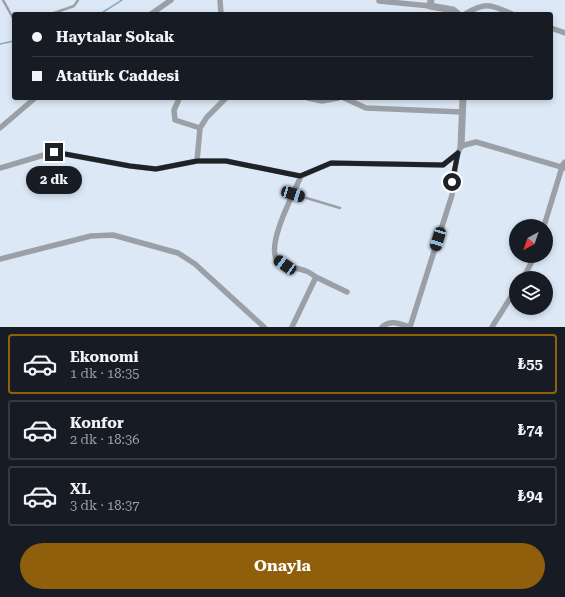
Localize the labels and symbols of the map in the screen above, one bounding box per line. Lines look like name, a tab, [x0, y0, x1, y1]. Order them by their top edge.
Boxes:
route end	[45, 143, 63, 161]
callout: 2 dk	[26, 166, 82, 194]
route start	[443, 173, 461, 191]
car	[280, 185, 306, 203]
north arrow	[509, 219, 553, 263]
car	[429, 226, 447, 252]
car	[272, 253, 298, 277]

